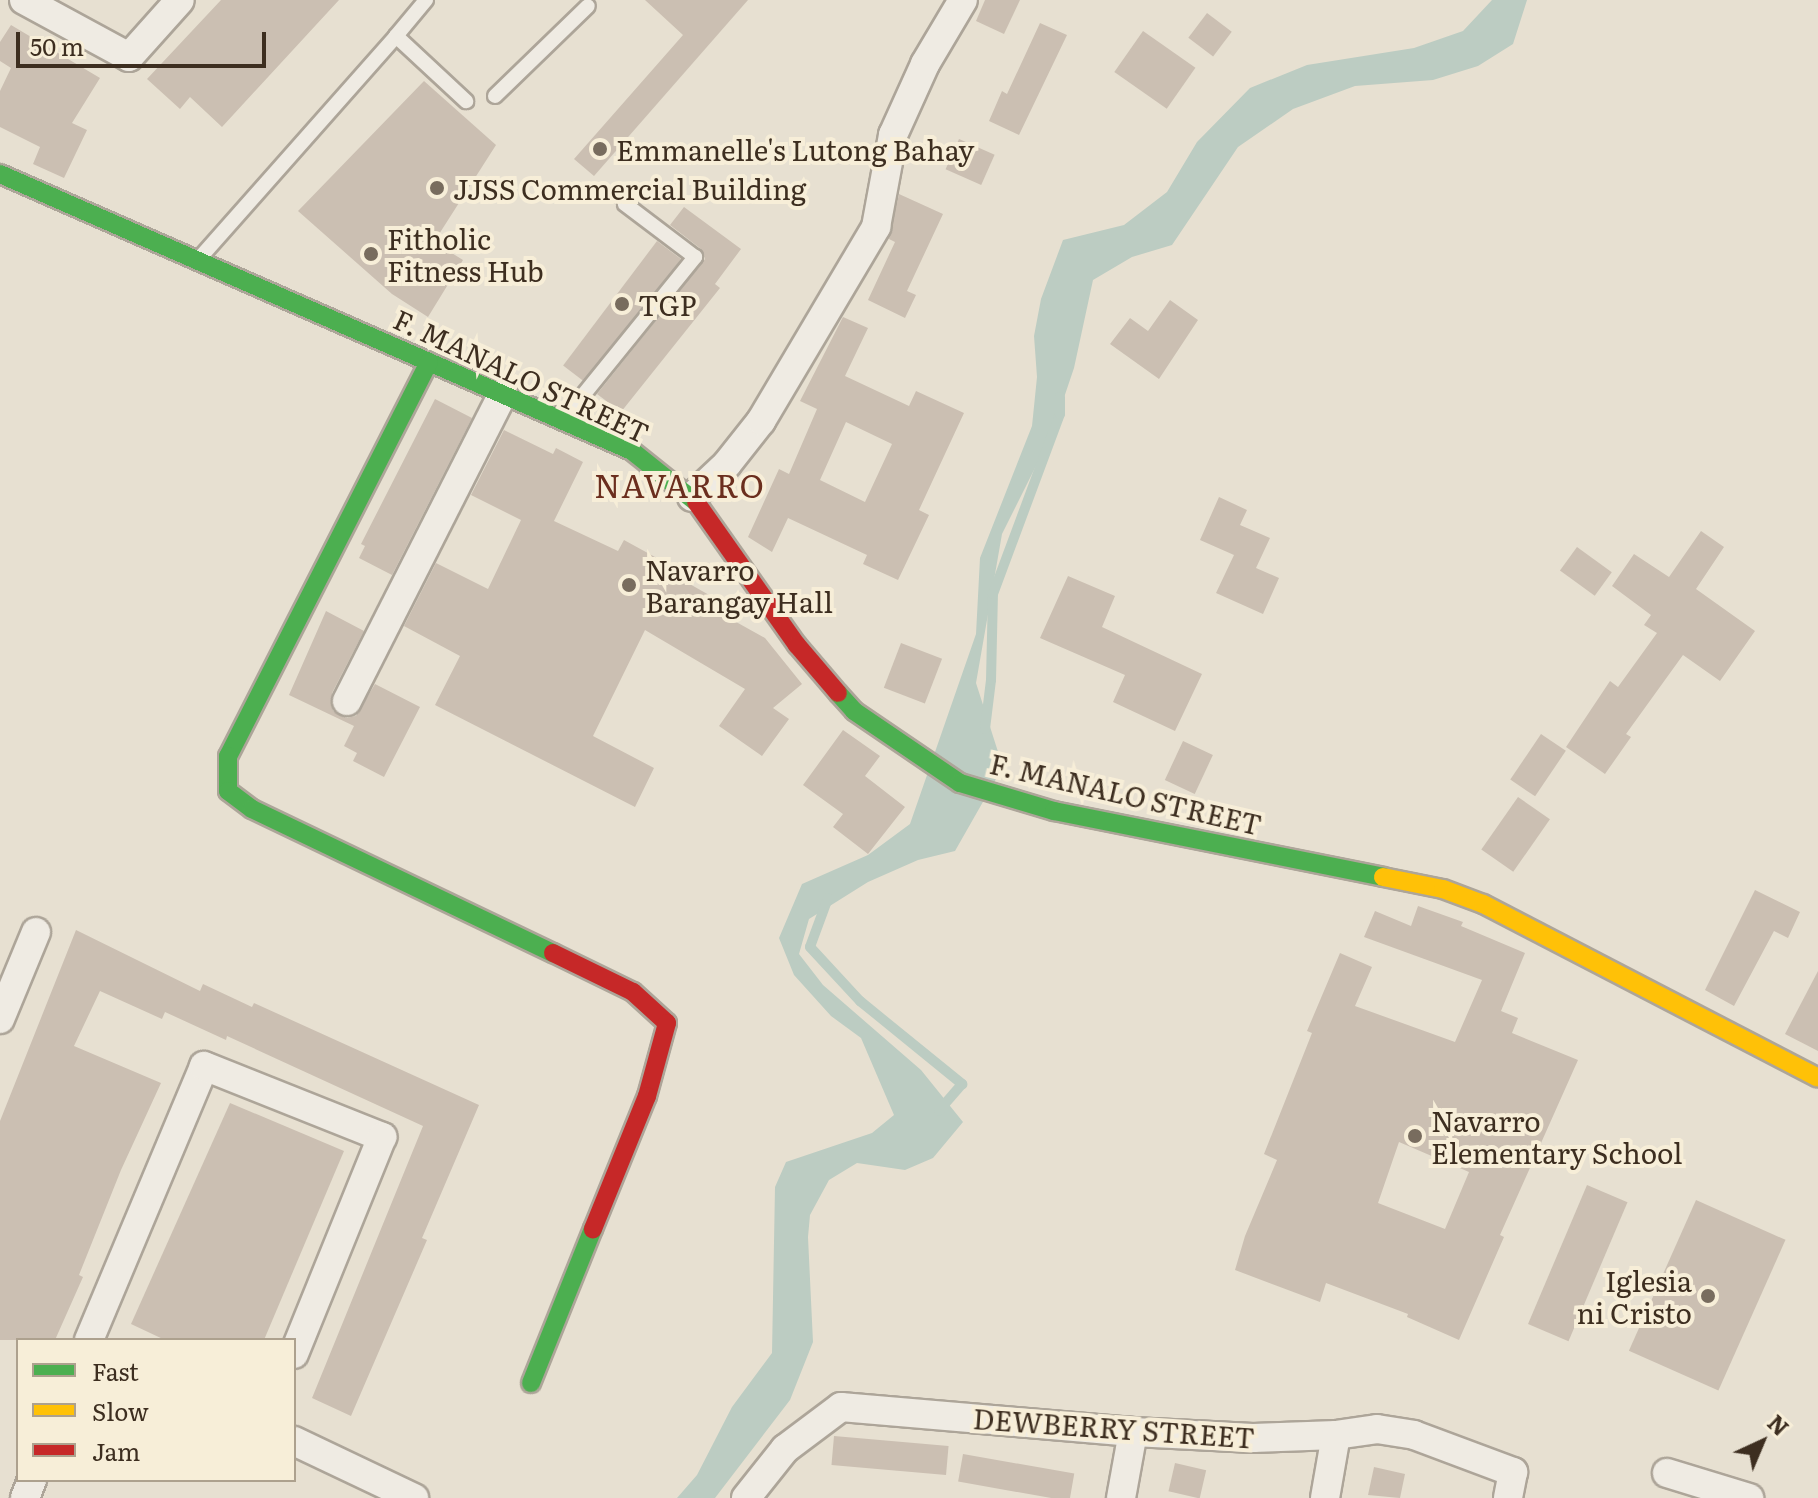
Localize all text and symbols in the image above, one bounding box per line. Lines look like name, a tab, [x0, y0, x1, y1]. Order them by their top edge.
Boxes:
scale bar	[20, 16, 270, 66]
text: 50 m	[30, 28, 84, 63]
place label: Emmanelle's Lutong Bahay	[616, 132, 974, 166]
marker: Emmanelle's Lutong Bahay	[591, 140, 609, 158]
place label: JJSS Commercial Building	[453, 171, 806, 205]
marker: JJSS Commercial Building	[428, 179, 446, 197]
place label: Fitholic Fitness Hub	[387, 221, 544, 287]
marker: Fitholic Fitness Hub	[362, 245, 380, 263]
place label: TGP	[638, 287, 696, 321]
marker: TGP	[613, 295, 631, 313]
street label: F. MANALO STREET	[389, 301, 655, 449]
district label: NAVARRO	[594, 465, 766, 503]
place label: Navarro Barangay Hall	[645, 552, 833, 618]
marker: Navarro Barangay Hall	[620, 576, 638, 594]
street label: F. MANALO STREET	[987, 745, 1265, 841]
place label: Navarro Elementary School	[1431, 1103, 1682, 1169]
marker: Navarro Elementary School	[1406, 1127, 1424, 1145]
place label: Iglesia ni Cristo	[1576, 1263, 1692, 1329]
marker: Iglesia ni Cristo	[1699, 1287, 1717, 1305]
legend	[16, 1338, 296, 1482]
text: Fast	[92, 1353, 139, 1388]
text: Slow	[92, 1393, 149, 1428]
street label: DEWBERRY STREET	[972, 1400, 1256, 1454]
north arrow	[1722, 1402, 1802, 1482]
text: N	[1761, 1406, 1797, 1443]
text: Jam	[92, 1433, 140, 1468]

